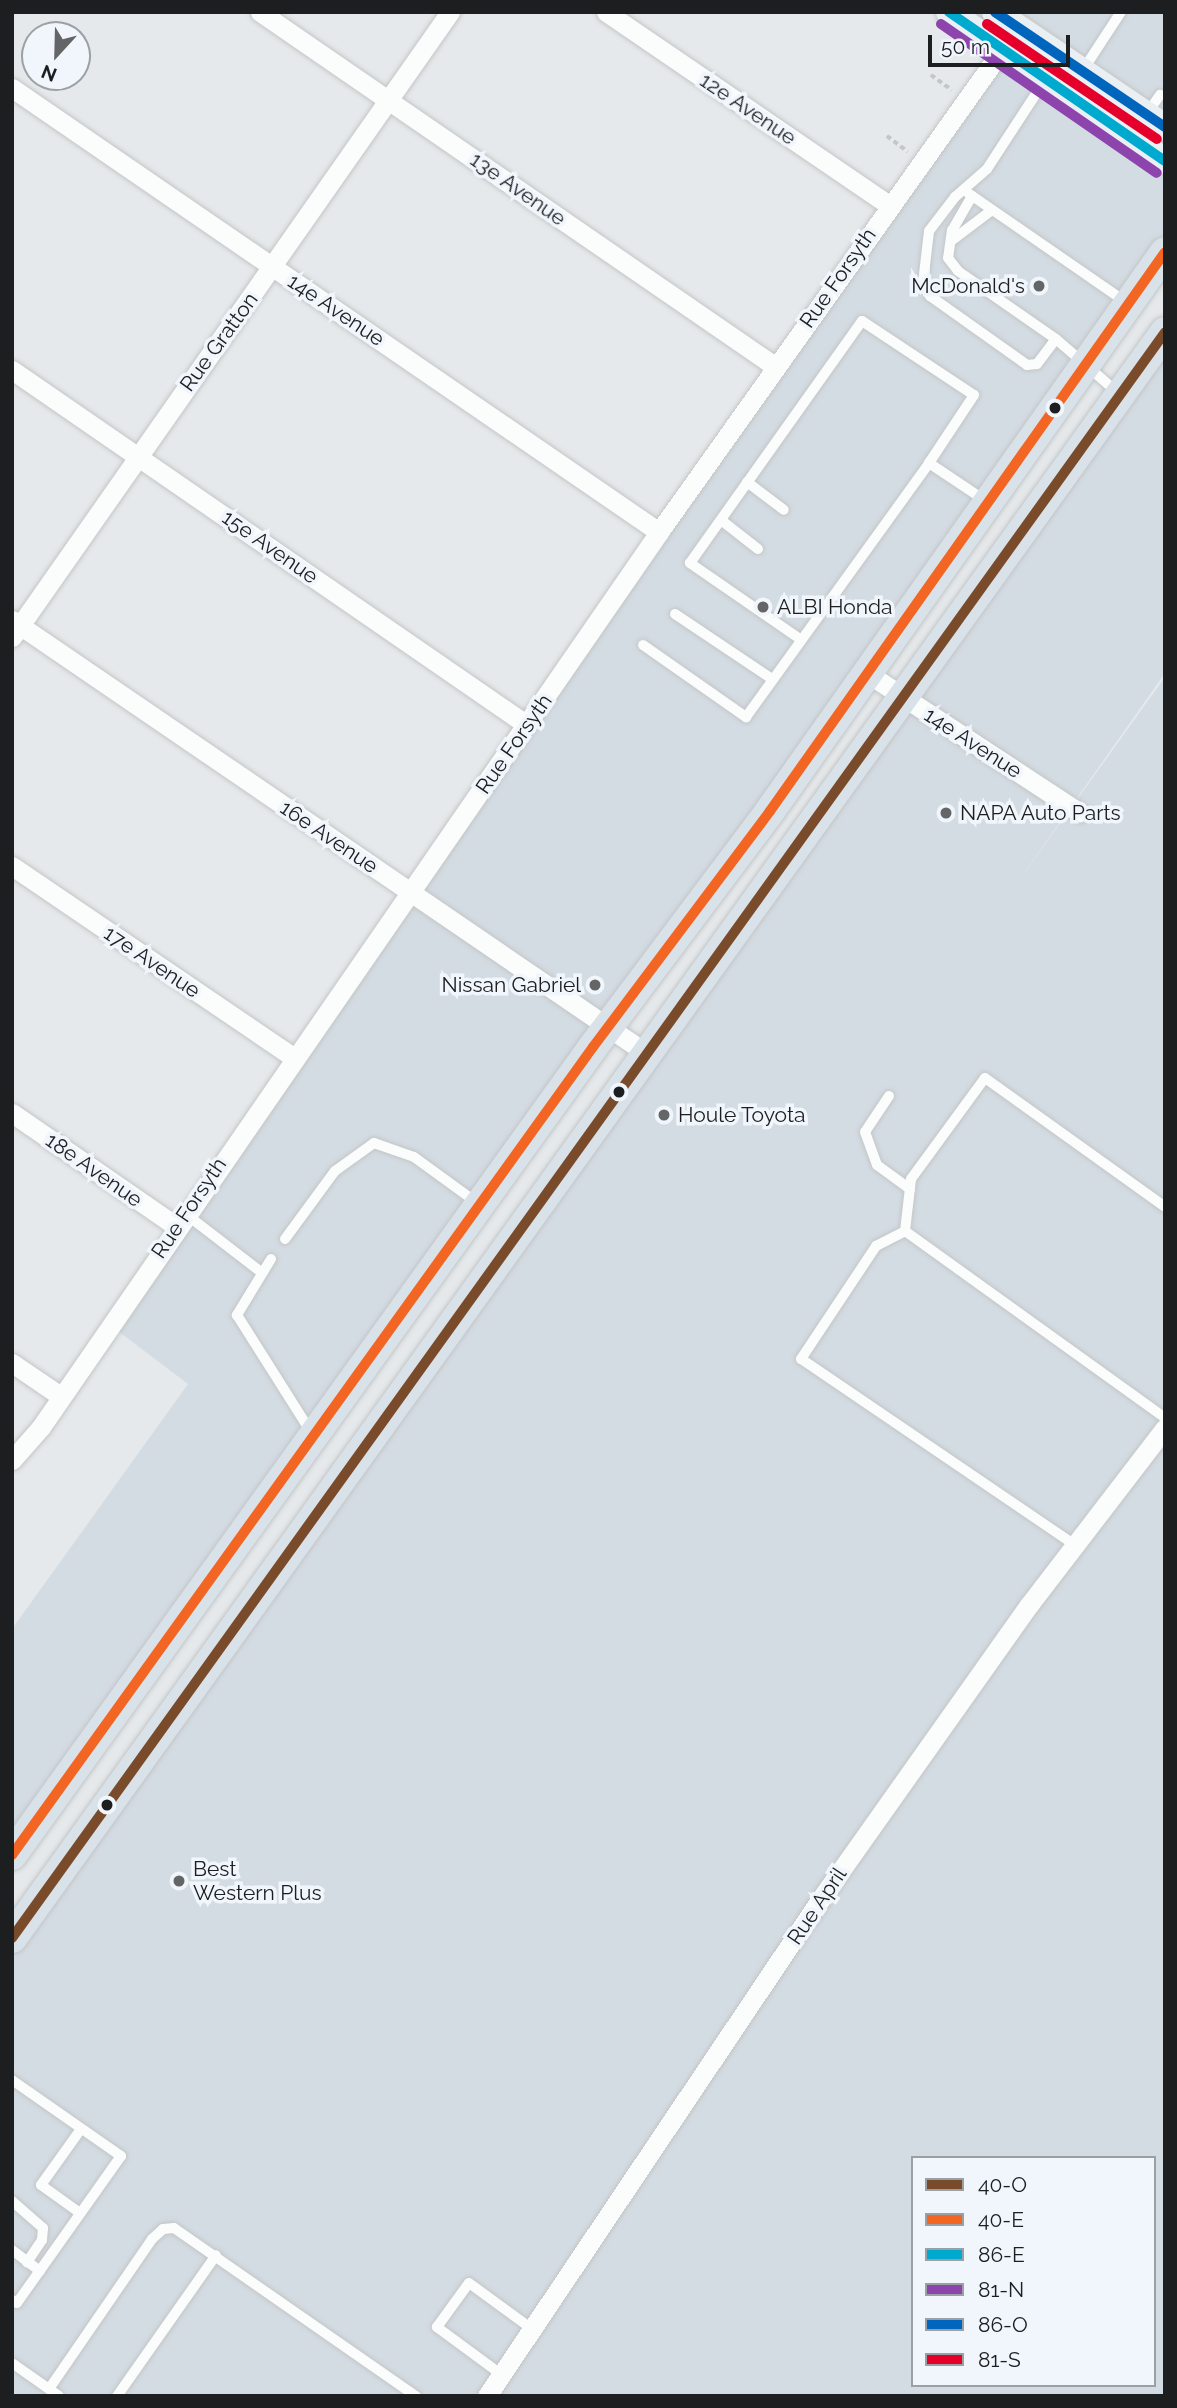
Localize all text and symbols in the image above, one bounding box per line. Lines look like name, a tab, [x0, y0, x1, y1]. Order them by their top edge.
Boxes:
north arrow	[21, 21, 91, 91]
scale bar	[932, 21, 1074, 65]
text: 50 m	[941, 34, 990, 59]
text: N	[38, 61, 60, 87]
street label: 12e Avenue	[695, 67, 801, 151]
street label: 13e Avenue	[465, 147, 571, 231]
street label: Rue Forsyth	[794, 223, 882, 333]
street label: 14e Avenue	[283, 268, 389, 352]
place label: McDonald's	[911, 273, 1025, 299]
marker: McDonald's	[1031, 278, 1047, 294]
street label: Rue Gratton	[175, 288, 263, 396]
unlabelled marker	[1048, 401, 1062, 415]
street label: 15e Avenue	[217, 505, 323, 589]
place label: ALBI Honda	[777, 594, 893, 620]
marker: ALBI Honda	[755, 599, 771, 615]
street label: Rue Forsyth	[470, 689, 558, 799]
street label: 14e Avenue	[919, 702, 1027, 784]
street label: 16e Avenue	[275, 795, 383, 879]
place label: NAPA Auto Parts	[960, 800, 1122, 826]
marker: NAPA Auto Parts	[938, 805, 954, 821]
street label: 17e Avenue	[99, 920, 205, 1004]
place label: Nissan Gabriel	[441, 972, 581, 998]
marker: Nissan Gabriel	[587, 977, 603, 993]
unlabelled marker	[612, 1085, 626, 1099]
place label: Houle Toyota	[678, 1102, 806, 1128]
marker: Houle Toyota	[656, 1107, 672, 1123]
street label: 18e Avenue	[41, 1127, 147, 1213]
street label: Rue Forsyth	[146, 1153, 232, 1263]
unlabelled marker	[100, 1798, 114, 1812]
place label: Best Western Plus	[193, 1856, 322, 1906]
street label: Rue April	[782, 1862, 852, 1950]
marker: Best Western Plus	[171, 1873, 187, 1889]
legend	[911, 2156, 1156, 2387]
text: 40-O	[978, 2172, 1027, 2197]
text: 40-E	[978, 2207, 1024, 2232]
text: 86-E	[978, 2242, 1025, 2267]
text: 81-N	[978, 2277, 1024, 2302]
text: 86-O	[978, 2312, 1028, 2337]
text: 81-S	[978, 2347, 1021, 2372]

